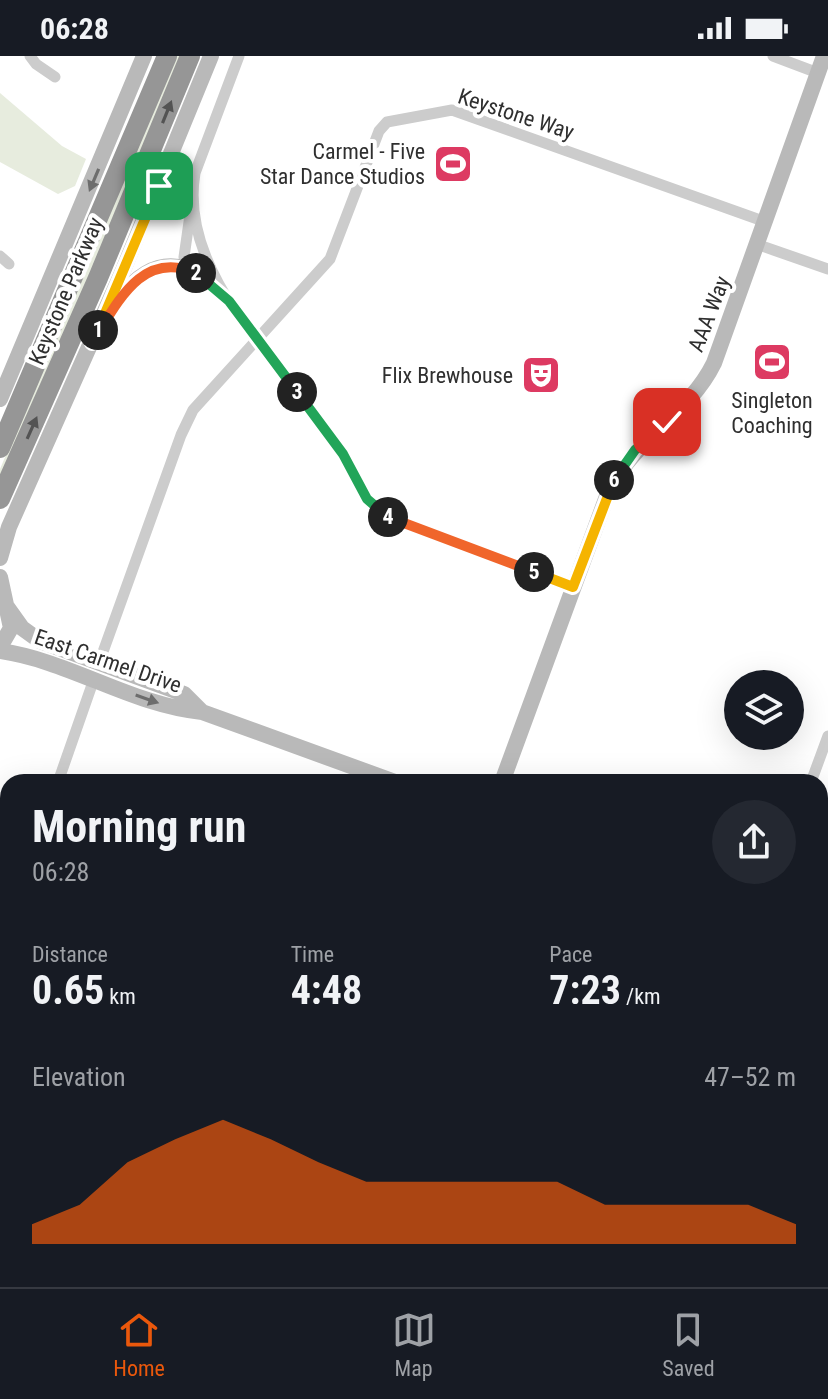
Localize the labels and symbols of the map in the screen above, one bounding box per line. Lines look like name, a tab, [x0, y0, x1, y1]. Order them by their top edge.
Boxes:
street label: Keystone Way	[455, 84, 577, 144]
one-way arrow	[161, 100, 174, 124]
place label: Carmel - Five Star Dance Studios	[260, 139, 425, 189]
sports icon: Carmel - Five Star Dance Studios	[432, 143, 474, 185]
pin	[125, 152, 193, 220]
one-way arrow	[87, 168, 100, 192]
street label: Keystone Parkway	[24, 214, 108, 368]
pin: 2	[176, 253, 216, 293]
street label: AAA Way	[683, 273, 735, 355]
pin: 1	[78, 310, 118, 350]
sports icon: Singleton Coaching	[751, 341, 793, 383]
theatre icon: Flix Brewhouse	[520, 354, 562, 396]
place label: Flix Brewhouse	[382, 363, 513, 388]
pin: 3	[277, 372, 317, 412]
pin	[633, 388, 701, 456]
place label: Singleton Coaching	[731, 388, 813, 438]
one-way arrow	[25, 416, 39, 440]
pin: 6	[594, 460, 634, 500]
pin: 4	[368, 497, 408, 537]
pin: 5	[514, 552, 554, 592]
street label: East Carmel Drive	[31, 624, 185, 698]
one-way arrow	[135, 693, 159, 706]

